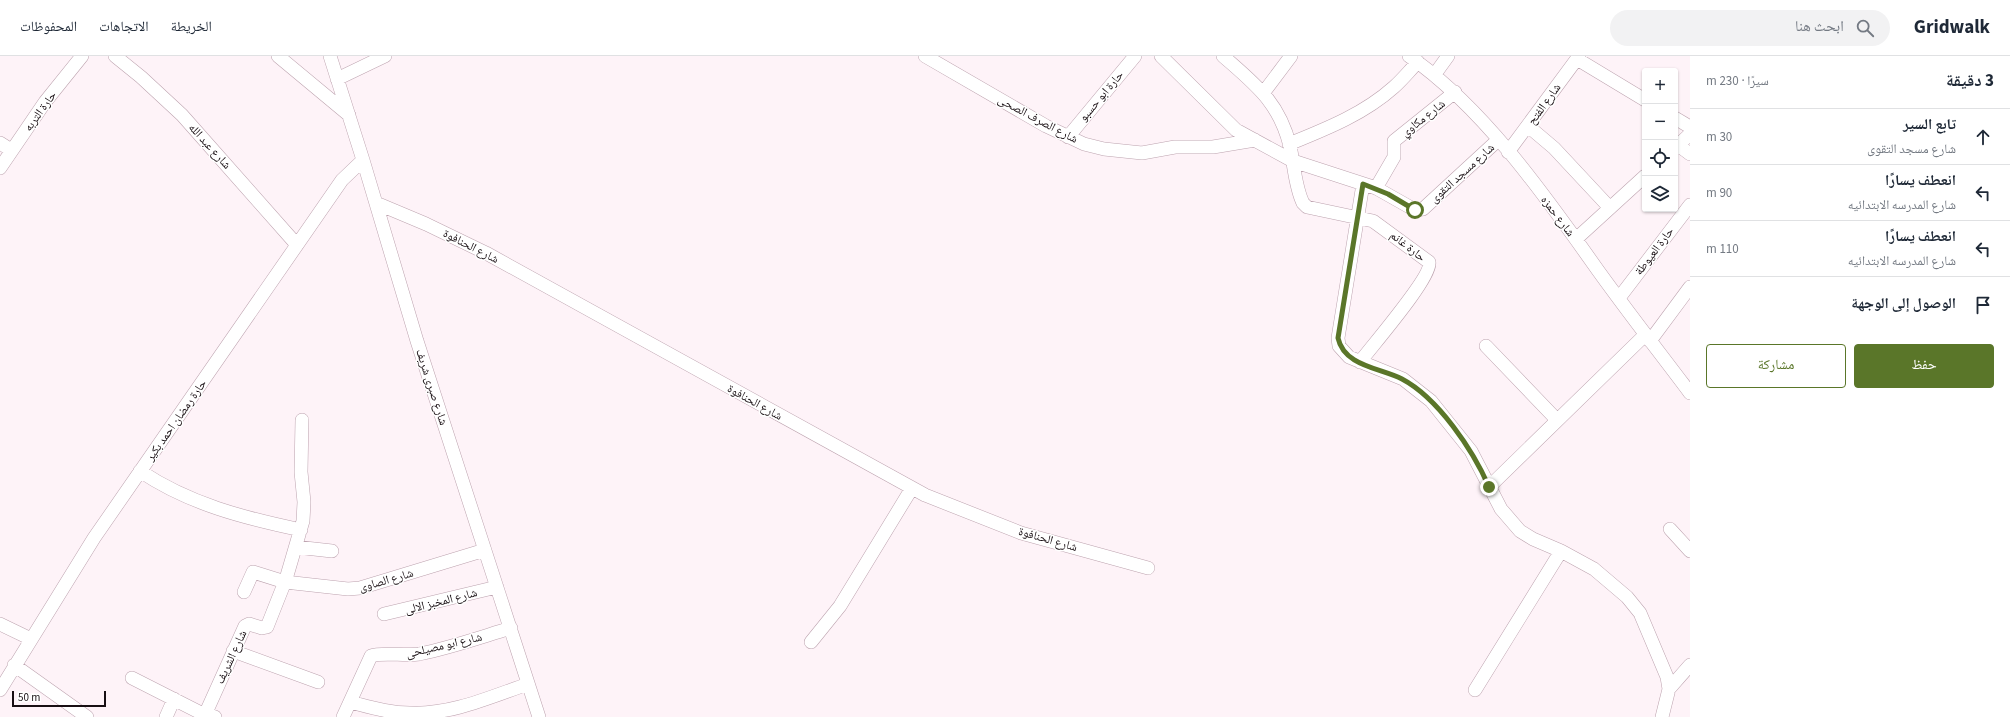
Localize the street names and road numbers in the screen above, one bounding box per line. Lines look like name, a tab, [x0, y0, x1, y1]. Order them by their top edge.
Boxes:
street label: حارة ابو حسبو	[1075, 67, 1128, 125]
street label: شارع الفتح	[1524, 80, 1565, 129]
street label: حارة التربه	[20, 87, 61, 135]
street label: شارع الصرف الصحى	[995, 91, 1081, 148]
street label: شارع مكاوي	[1397, 96, 1450, 142]
street label: شارع عبد الله	[184, 120, 235, 173]
street label: شارع مسجد التقوى	[1426, 140, 1499, 207]
street label: شارع حمزه	[1537, 192, 1579, 240]
street label: حارة العيوطة	[1631, 223, 1678, 279]
street label: شارع الحنافوة	[440, 225, 502, 268]
street label: حارة غانم	[1386, 227, 1429, 266]
street label: شارع صبرى شريف	[411, 347, 452, 428]
street label: حارة رمضان احمد بكير	[141, 376, 211, 465]
street label: شارع الحنافوة	[724, 380, 786, 425]
street label: شارع الحنافوة	[1016, 523, 1079, 556]
street label: شارع الصاوى	[357, 565, 415, 596]
street label: شارع المخبز الالى	[403, 584, 479, 619]
street label: شارع الشريف	[212, 628, 251, 687]
street label: شارع ابو مصيلحى	[404, 628, 484, 663]

